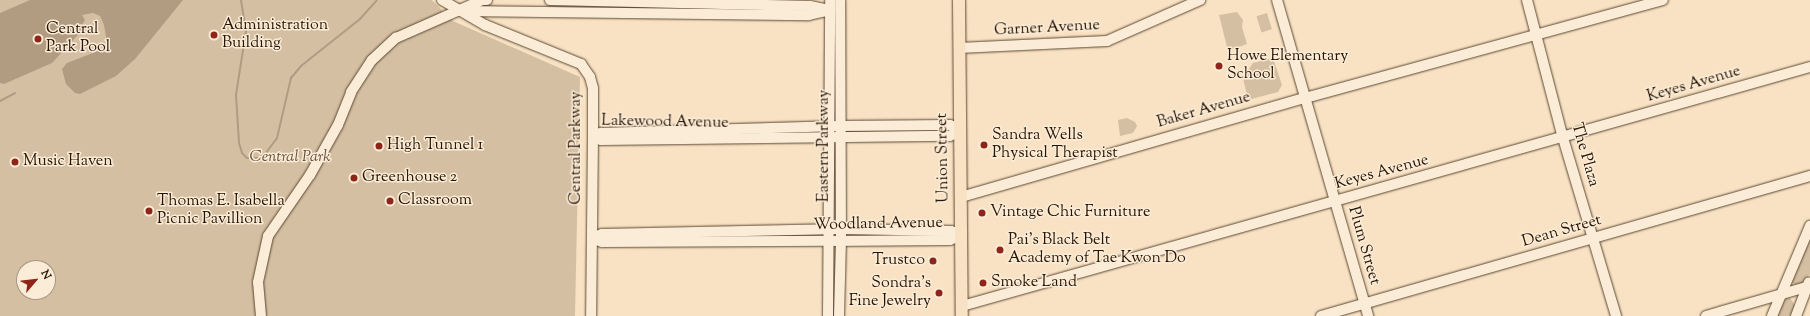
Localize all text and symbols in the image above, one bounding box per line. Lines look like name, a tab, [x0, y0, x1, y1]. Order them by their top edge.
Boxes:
place label: Administration Building	[222, 16, 328, 54]
street label: Garner Avenue	[994, 17, 1100, 41]
place label: Central Park Pool	[46, 20, 110, 58]
marker: Administration Building	[209, 30, 219, 40]
marker: Central Park Pool	[33, 34, 43, 44]
place label: Howe Elementary School	[1227, 47, 1348, 85]
marker: Howe Elementary School	[1214, 61, 1224, 71]
street label: Keyes Avenue	[1645, 62, 1743, 108]
street label: Baker Avenue	[1155, 89, 1253, 133]
street label: Eastern Parkway	[815, 90, 835, 202]
street label: Central Parkway	[567, 91, 587, 205]
street label: Lakewood Avenue	[601, 112, 729, 134]
street label: Union Street	[934, 113, 954, 203]
street label: The Plaza	[1566, 121, 1602, 189]
place label: Sandra Wells Physical Therapist	[992, 126, 1118, 164]
place label: High Tunnel 1	[387, 136, 483, 156]
marker: Sandra Wells Physical Therapist	[979, 140, 989, 150]
marker: High Tunnel 1	[374, 141, 384, 151]
park label: Central Park	[250, 148, 330, 168]
street label: Keyes Avenue	[1333, 151, 1431, 195]
place label: Music Haven	[23, 152, 113, 172]
marker: Music Haven	[10, 157, 20, 167]
place label: Greenhouse 2	[362, 168, 457, 188]
marker: Greenhouse 2	[349, 173, 359, 183]
place label: Classroom	[398, 191, 472, 211]
place label: Thomas E. Isabella Picnic Pavillion	[157, 192, 285, 230]
marker: Classroom	[385, 196, 395, 206]
place label: Vintage Chic Furniture	[990, 203, 1150, 223]
street label: Plum Street	[1343, 205, 1383, 287]
marker: Thomas E. Isabella Picnic Pavillion	[144, 206, 154, 216]
marker: Vintage Chic Furniture	[977, 208, 987, 218]
street label: Dean Street	[1520, 212, 1604, 252]
street label: Woodland Avenue	[813, 214, 943, 236]
place label: Pai's Black Belt Academy of Tae Kwon Do	[1008, 231, 1186, 269]
marker: Pai's Black Belt Academy of Tae Kwon Do	[995, 245, 1005, 255]
place label: Trustco	[872, 251, 925, 271]
marker: Trustco	[928, 256, 938, 266]
north arrow	[16, 260, 56, 300]
text: N	[37, 267, 55, 282]
place label: Smoke Land	[991, 273, 1077, 293]
place label: Sondra's Fine Jewelry	[849, 274, 931, 312]
marker: Smoke Land	[978, 278, 988, 288]
marker: Sondra's Fine Jewelry	[934, 288, 944, 298]

